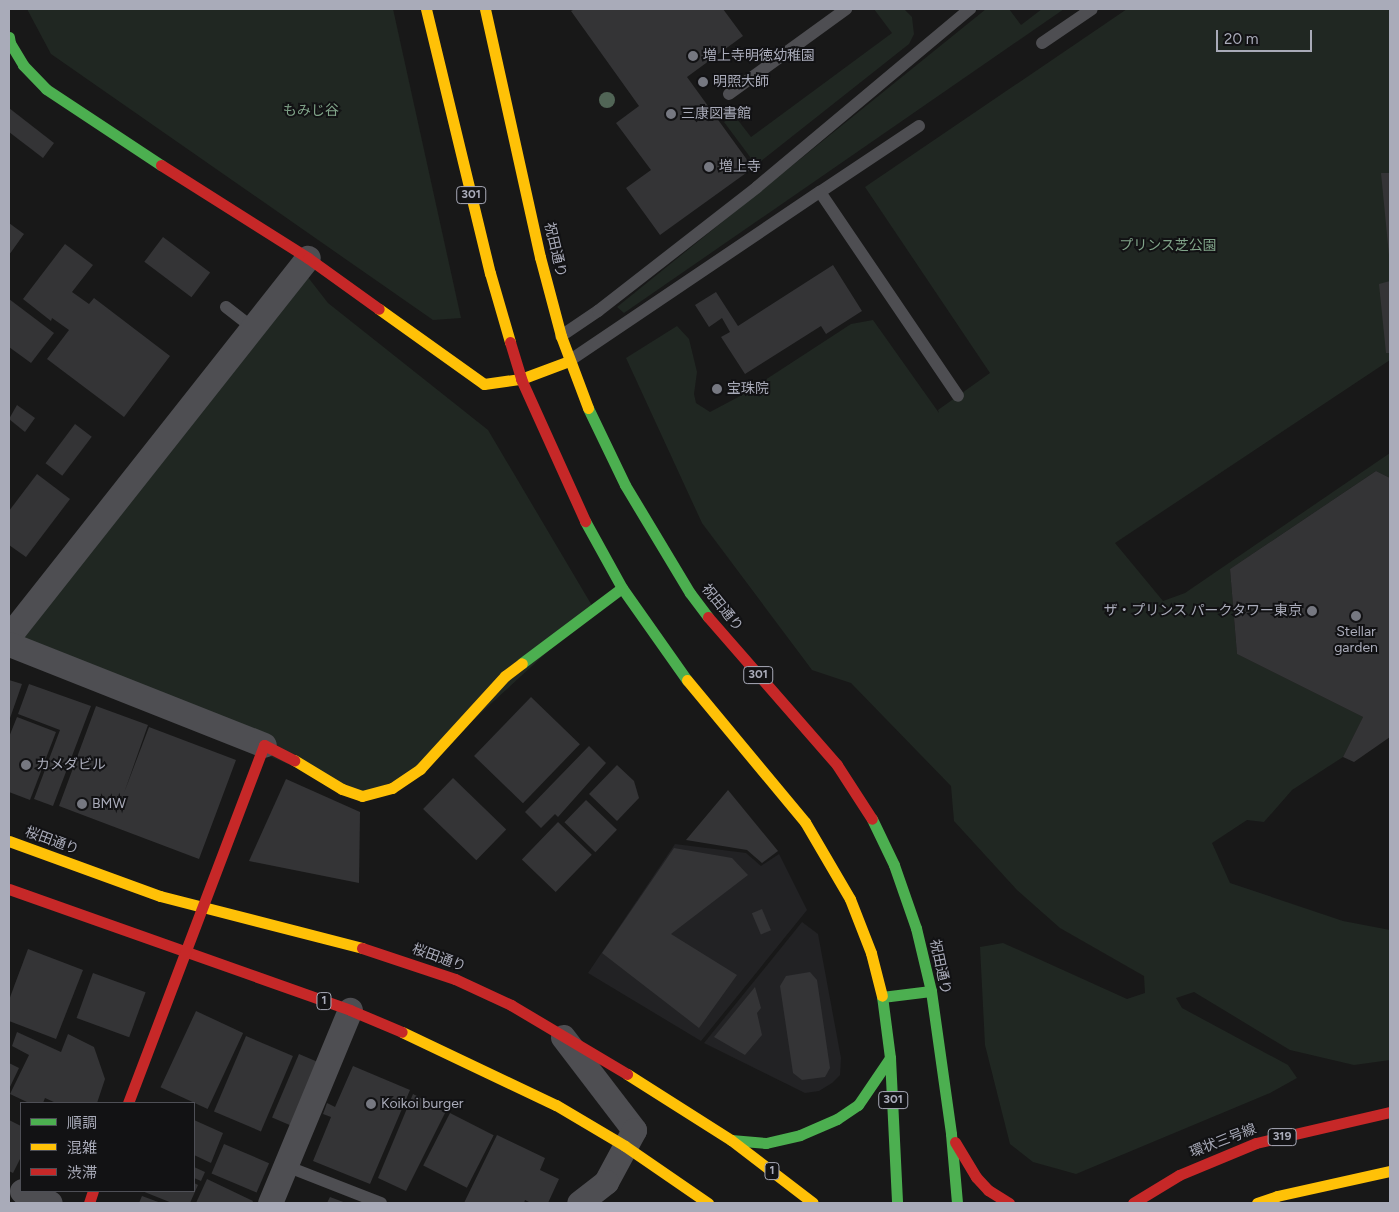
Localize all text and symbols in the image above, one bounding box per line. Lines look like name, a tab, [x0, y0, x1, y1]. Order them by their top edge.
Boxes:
scale bar	[1219, 20, 1315, 52]
text: 20 m	[1224, 30, 1258, 48]
place label: 増上寺明徳幼稚園	[703, 48, 815, 64]
marker: 増上寺明徳幼稚園	[687, 50, 699, 62]
place label: 明照大師	[713, 74, 769, 90]
marker: 明照大師	[697, 76, 709, 88]
park label: もみじ谷	[283, 103, 339, 119]
place label: 三康図書館	[681, 106, 751, 122]
marker: 三康図書館	[665, 108, 677, 120]
place label: 増上寺	[719, 159, 761, 175]
marker: 増上寺	[703, 161, 715, 173]
road number: 301	[456, 186, 486, 204]
street label: 祝田通り	[541, 221, 569, 279]
park label: プリンス芝公園	[1119, 238, 1217, 254]
place label: 宝珠院	[727, 381, 769, 397]
marker: 宝珠院	[711, 383, 723, 395]
street label: 祝田通り	[698, 581, 746, 635]
place label: ザ・プリンス パークタワー東京	[1103, 603, 1302, 619]
marker: ザ・プリンス パークタワー東京	[1306, 605, 1318, 617]
marker: Stellar garden	[1350, 610, 1362, 622]
place label: Stellar garden	[1334, 624, 1378, 656]
road number: 301	[743, 666, 773, 684]
place label: カメダビル	[36, 757, 106, 773]
marker: カメダビル	[20, 759, 32, 771]
place label: BMW	[92, 796, 126, 812]
marker: BMW	[76, 798, 88, 810]
street label: 桜田通り	[23, 824, 81, 858]
street label: 祝田通り	[926, 938, 954, 996]
street label: 桜田通り	[410, 941, 468, 975]
road number: 1	[315, 991, 333, 1010]
road number: 301	[878, 1090, 908, 1110]
place label: Koikoi burger	[381, 1096, 464, 1112]
marker: Koikoi burger	[365, 1098, 377, 1110]
legend	[20, 1102, 195, 1192]
text: 順調	[67, 1114, 97, 1132]
street label: 環状三号線	[1187, 1121, 1259, 1161]
road number: 319	[1267, 1128, 1297, 1146]
text: 混雑	[67, 1139, 97, 1157]
road number: 1	[763, 1162, 781, 1180]
text: 渋滞	[67, 1164, 97, 1182]

